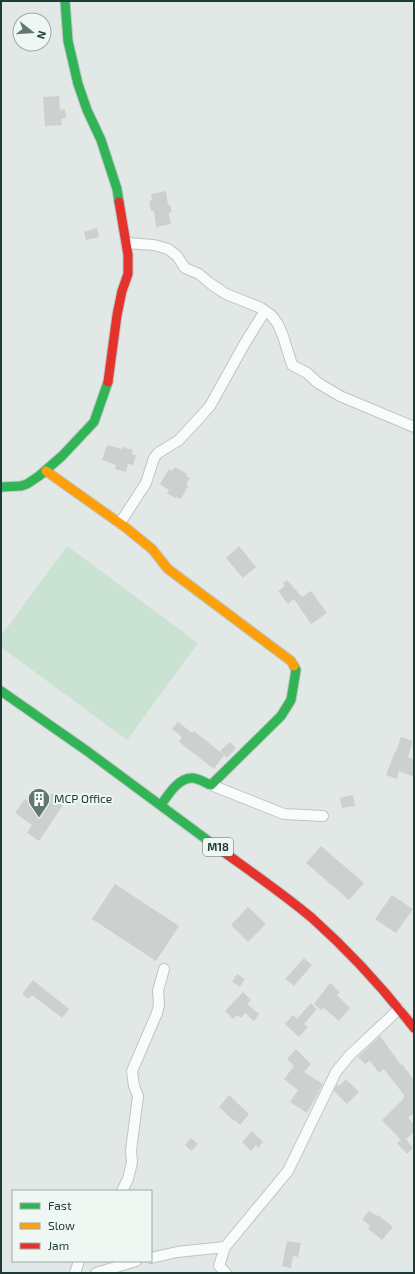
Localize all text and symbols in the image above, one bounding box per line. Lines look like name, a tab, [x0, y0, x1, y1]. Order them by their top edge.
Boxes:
north arrow	[12, 12, 52, 52]
text: N	[35, 29, 49, 41]
building icon: MCP Office	[26, 786, 52, 819]
place label: MCP Office	[54, 791, 112, 805]
road number: M18	[203, 838, 233, 856]
legend	[12, 1190, 152, 1262]
text: Fast	[48, 1198, 72, 1212]
text: Slow	[48, 1218, 75, 1232]
text: Jam	[48, 1238, 69, 1252]

